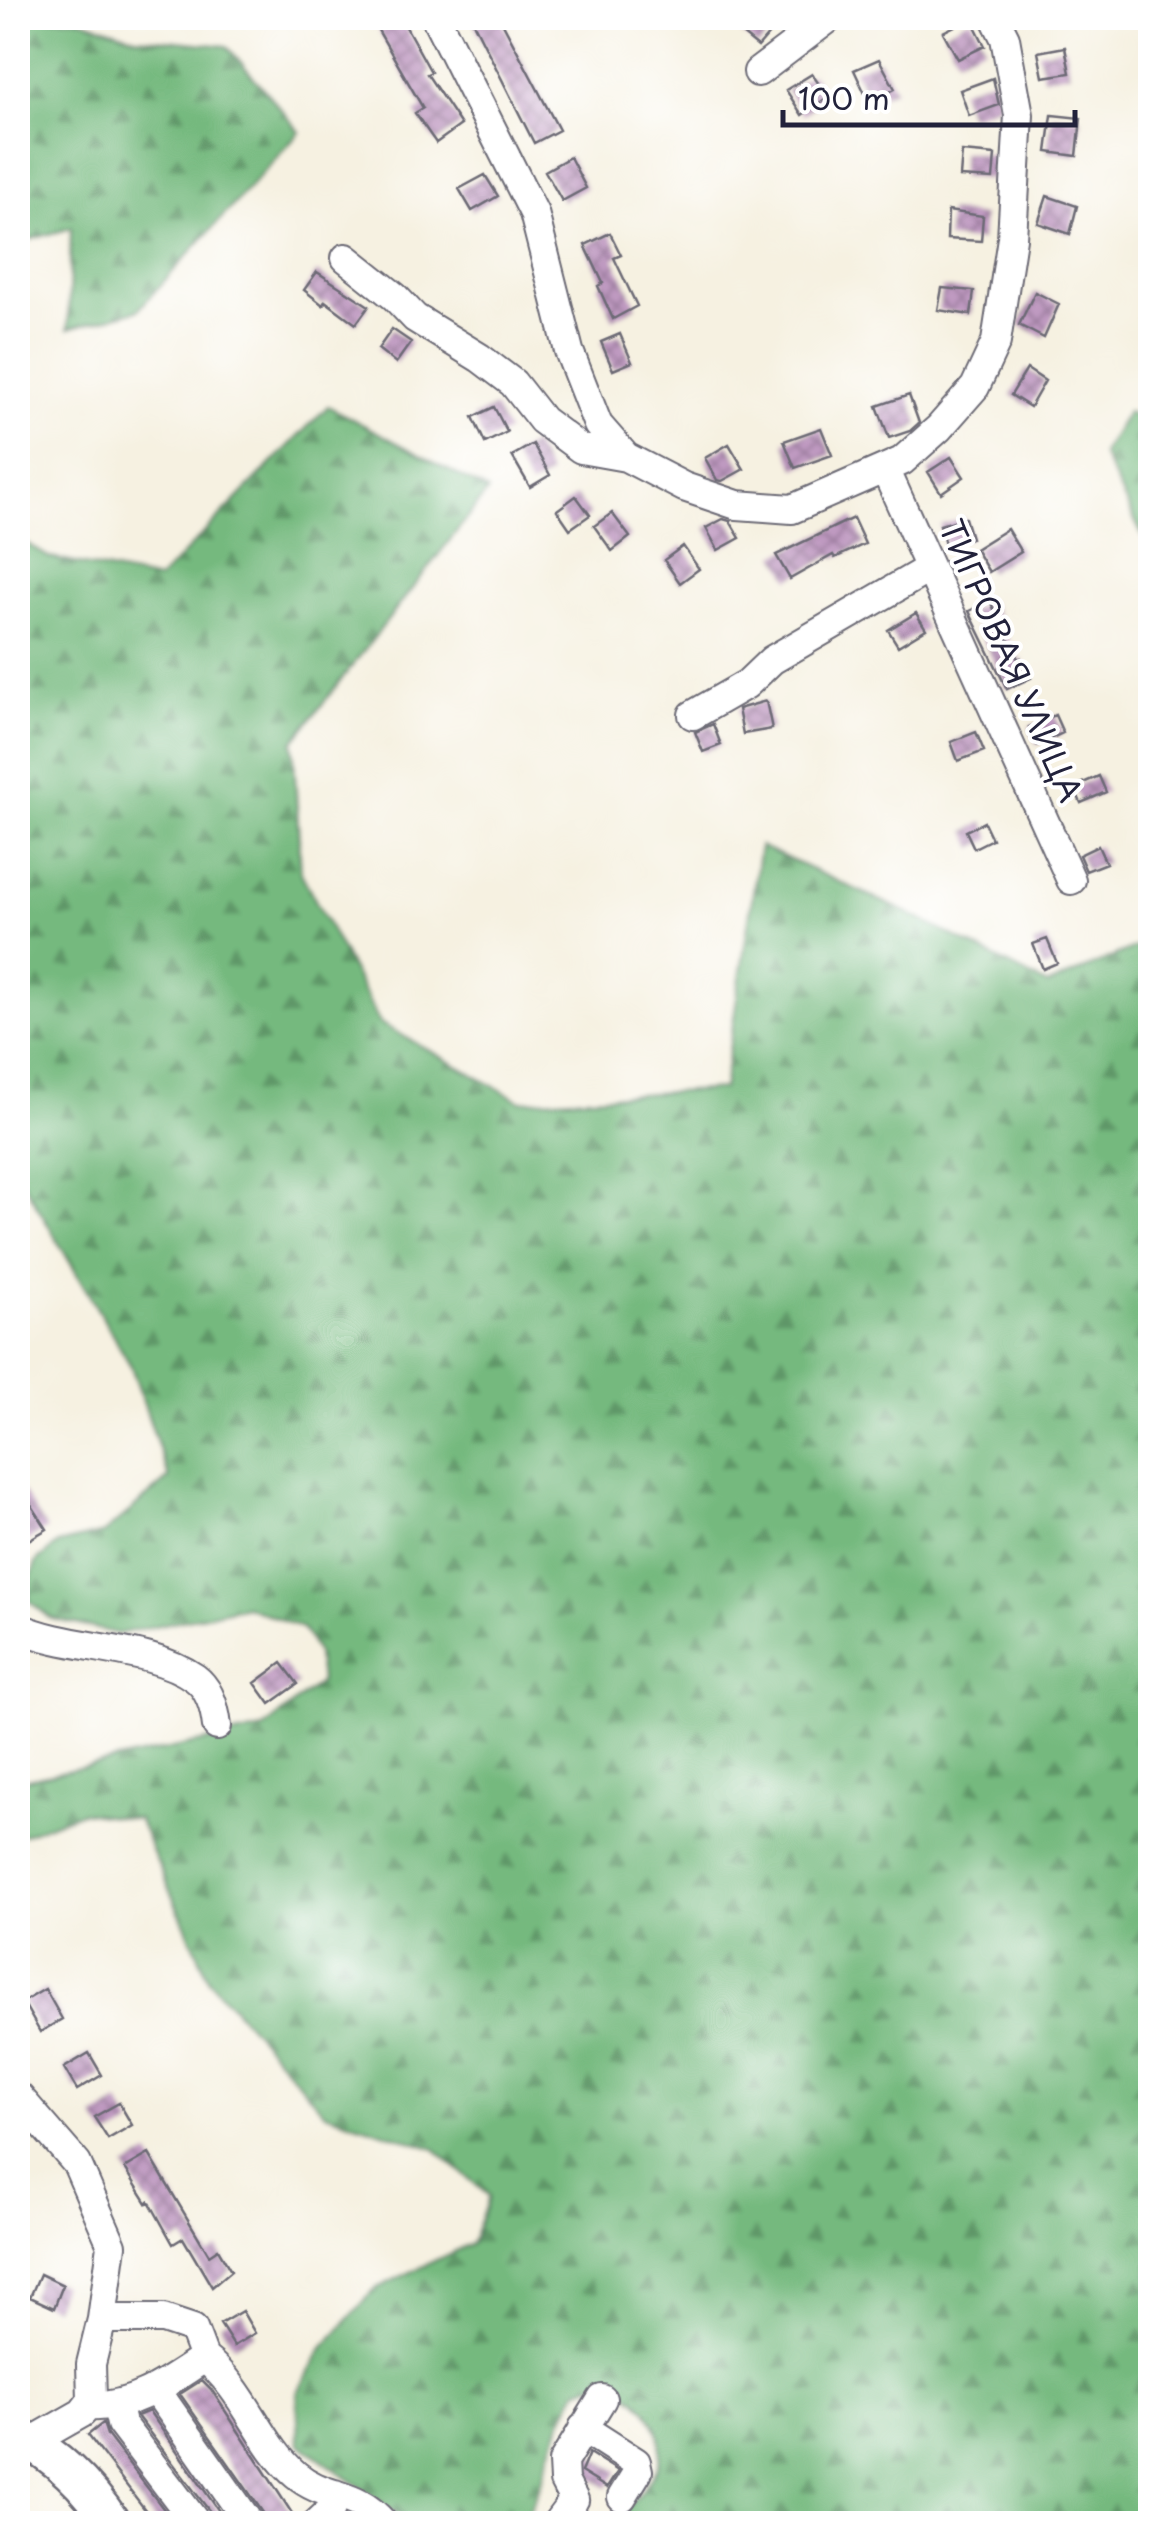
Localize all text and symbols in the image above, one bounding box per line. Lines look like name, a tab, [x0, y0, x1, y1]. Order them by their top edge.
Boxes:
scale bar	[783, 65, 1076, 127]
text: 100 m	[798, 75, 890, 120]
street label: ТИГРОВАЯ УЛИЦА	[928, 511, 1096, 809]

